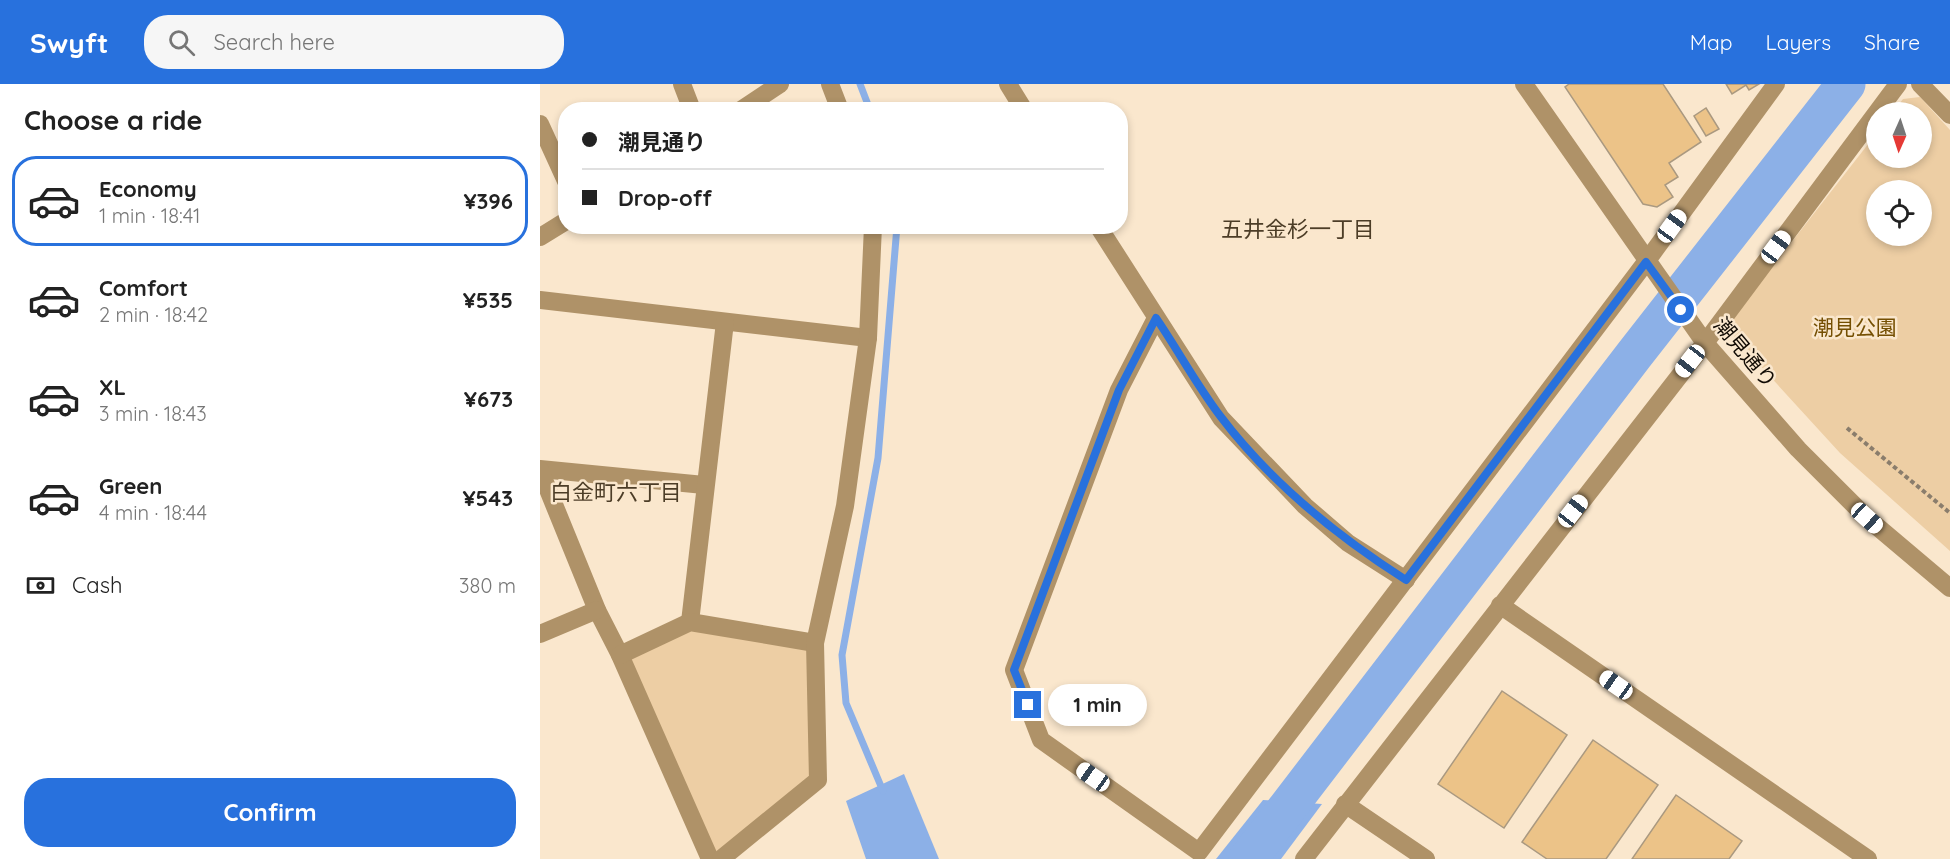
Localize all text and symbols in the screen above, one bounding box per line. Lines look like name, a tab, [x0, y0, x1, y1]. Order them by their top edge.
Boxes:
search box	[144, 15, 564, 69]
text: Swyft	[30, 25, 108, 60]
icon: search	[165, 26, 198, 59]
text: Search here	[213, 28, 335, 56]
text: Map	[1690, 29, 1733, 55]
text: Layers	[1766, 29, 1831, 55]
text: Share	[1864, 29, 1920, 55]
north arrow	[1866, 102, 1932, 168]
map controls	[1866, 102, 1932, 246]
text: Choose a ride	[24, 103, 202, 137]
text: 潮見通り	[618, 128, 706, 156]
icon: car	[27, 174, 81, 228]
text: Economy	[99, 175, 197, 203]
button: locate	[1866, 180, 1932, 246]
text: Drop-off	[618, 184, 712, 212]
text: ¥396	[463, 187, 513, 215]
text: 1 min · 18:41	[99, 203, 201, 228]
car	[1654, 206, 1690, 246]
district label: 五井金杉一丁目	[1221, 215, 1375, 243]
car	[1758, 227, 1794, 267]
icon: car	[27, 273, 81, 327]
text: Comfort	[99, 274, 188, 302]
text: ¥535	[463, 286, 513, 314]
route start	[1667, 296, 1694, 323]
text: 2 min · 18:42	[99, 302, 208, 327]
street label: 潮見通り	[1709, 312, 1783, 393]
park label: 潮見公園	[1813, 314, 1897, 340]
car	[1672, 341, 1708, 381]
icon: car	[27, 372, 81, 426]
text: XL	[99, 373, 126, 401]
text: ¥673	[464, 385, 513, 413]
text: 3 min · 18:43	[99, 401, 207, 426]
icon: car	[27, 471, 81, 525]
text: Green	[99, 472, 162, 500]
district label: 白金町六丁目	[550, 478, 682, 506]
text: ¥543	[462, 484, 513, 512]
car	[1555, 491, 1591, 531]
car	[1848, 499, 1886, 537]
text: 4 min · 18:44	[99, 500, 207, 525]
icon: cash	[24, 569, 57, 602]
text: Cash	[72, 571, 123, 599]
text: 380 m	[459, 573, 516, 598]
car	[1596, 667, 1636, 703]
callout: 1 min	[1049, 684, 1148, 726]
route end	[1014, 691, 1041, 718]
text: 1 min	[1073, 692, 1122, 717]
car	[1073, 759, 1113, 795]
button: Confirm	[24, 778, 516, 847]

